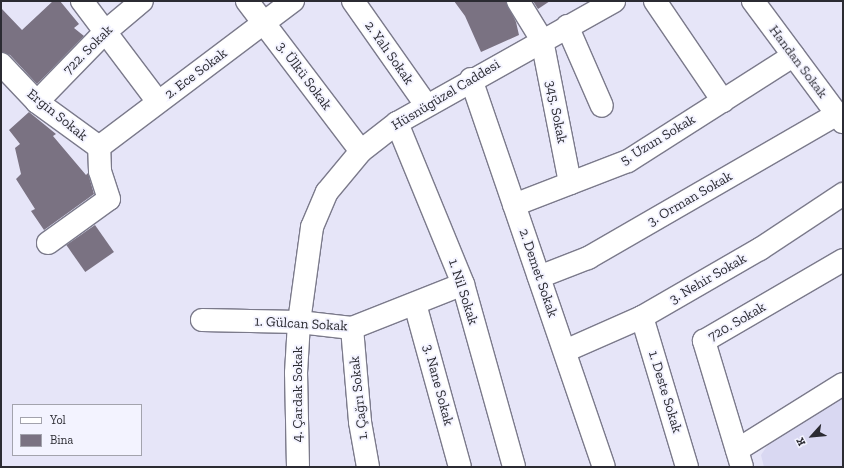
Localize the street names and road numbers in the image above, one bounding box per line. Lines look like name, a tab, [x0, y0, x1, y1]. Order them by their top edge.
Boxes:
street label: 2. Yalı Sokak	[361, 18, 417, 88]
street label: 722. Sokak	[60, 22, 116, 78]
street label: Handan Sokak	[765, 22, 831, 102]
street label: 3. Ülkü Sokak	[273, 39, 335, 113]
street label: 2. Ece Sokak	[161, 45, 231, 103]
street label: Hüsnügüzel Caddesi	[389, 56, 503, 134]
street label: 345. Sokak	[542, 79, 570, 145]
street label: Ergin Sokak	[23, 86, 91, 144]
street label: 5. Uzun Sokak	[617, 111, 699, 169]
street label: 3. Orman Sokak	[645, 168, 735, 230]
street label: 2. Demet Sokak	[515, 226, 561, 320]
street label: 3. Nehir Sokak	[666, 250, 750, 308]
street label: 1. Nil Sokak	[444, 257, 482, 327]
street label: 720. Sokak	[705, 299, 769, 345]
street label: 1. Gülcan Sokak	[254, 313, 348, 335]
street label: 3. Nane Sokak	[419, 343, 457, 427]
street label: 4. Çardak Sokak	[290, 346, 306, 442]
street label: 1. Deste Sokak	[645, 349, 685, 435]
street label: 1. Çağrı Sokak	[346, 355, 372, 441]

